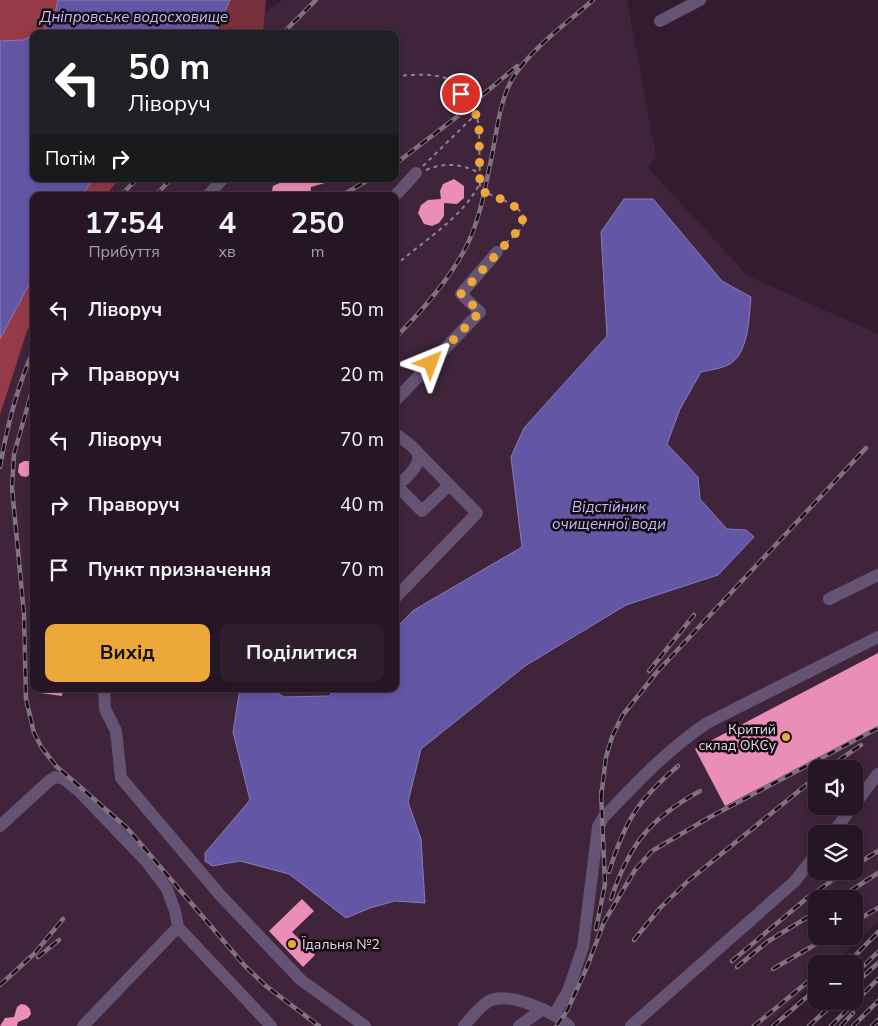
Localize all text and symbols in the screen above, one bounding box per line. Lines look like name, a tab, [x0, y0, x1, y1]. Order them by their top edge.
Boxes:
water label: Дніпровське водосховище	[39, 7, 228, 27]
text: 50 m	[128, 44, 210, 91]
icon: left	[45, 50, 110, 115]
pin	[440, 73, 482, 115]
icon: arrive	[447, 80, 475, 108]
text: Ліворуч	[128, 89, 211, 119]
icon: right	[106, 145, 134, 173]
text: Потім	[45, 146, 96, 172]
text: 17:54	[84, 203, 164, 244]
text: 4	[218, 203, 236, 244]
text: 250	[291, 203, 345, 244]
text: Прибуття	[88, 241, 160, 263]
text: хв	[219, 241, 236, 263]
text: m	[311, 241, 324, 263]
icon: left	[45, 296, 73, 324]
text: Ліворуч	[88, 297, 162, 323]
text: 50 m	[340, 297, 384, 323]
position arrow	[404, 336, 456, 388]
icon: right	[45, 361, 73, 389]
text: Праворуч	[88, 362, 180, 388]
text: 20 m	[340, 362, 384, 388]
icon: left	[45, 426, 73, 454]
text: Ліворуч	[88, 427, 162, 453]
text: 70 m	[340, 427, 384, 453]
icon: right	[45, 491, 73, 519]
text: Праворуч	[88, 492, 180, 518]
text: 40 m	[340, 492, 384, 518]
water label: Відстійник очищенної води	[552, 497, 666, 534]
icon: arrive	[45, 556, 73, 584]
text: Пункт призначення	[88, 557, 271, 583]
text: 70 m	[340, 557, 384, 583]
button: Вихід	[45, 624, 210, 682]
button: Поділитися	[220, 624, 384, 682]
place label: Критий склад ОКСу	[698, 720, 777, 755]
marker: Критий склад ОКСу	[780, 731, 792, 743]
map controls	[808, 760, 863, 1010]
button: sound	[808, 760, 863, 815]
button: layers	[808, 825, 863, 880]
button: +	[808, 890, 863, 945]
place label: Їдальня №2	[301, 935, 380, 954]
marker: Їдальня №2	[286, 938, 298, 950]
button: −	[808, 955, 863, 1010]

